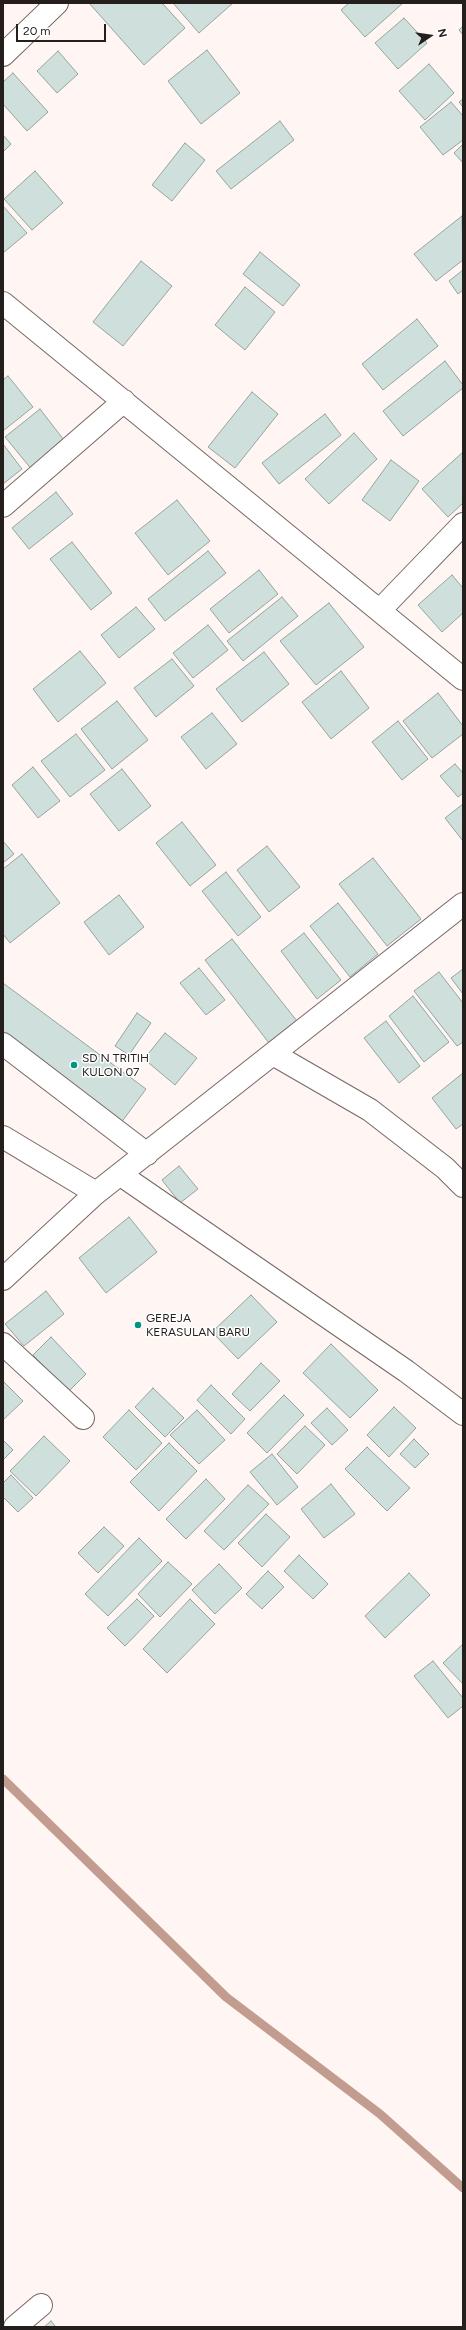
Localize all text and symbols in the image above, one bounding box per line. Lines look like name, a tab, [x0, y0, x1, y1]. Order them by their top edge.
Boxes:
scale bar	[18, 16, 108, 42]
north arrow	[410, 16, 450, 56]
text: 20 m	[23, 24, 51, 38]
text: N	[435, 28, 449, 39]
place label: SD N TRITIH KULON 07	[82, 1051, 149, 1079]
marker: SD N TRITIH KULON 07	[69, 1060, 79, 1070]
place label: GEREJA KERASULAN BARU	[146, 1311, 250, 1339]
marker: GEREJA KERASULAN BARU	[133, 1320, 143, 1330]

